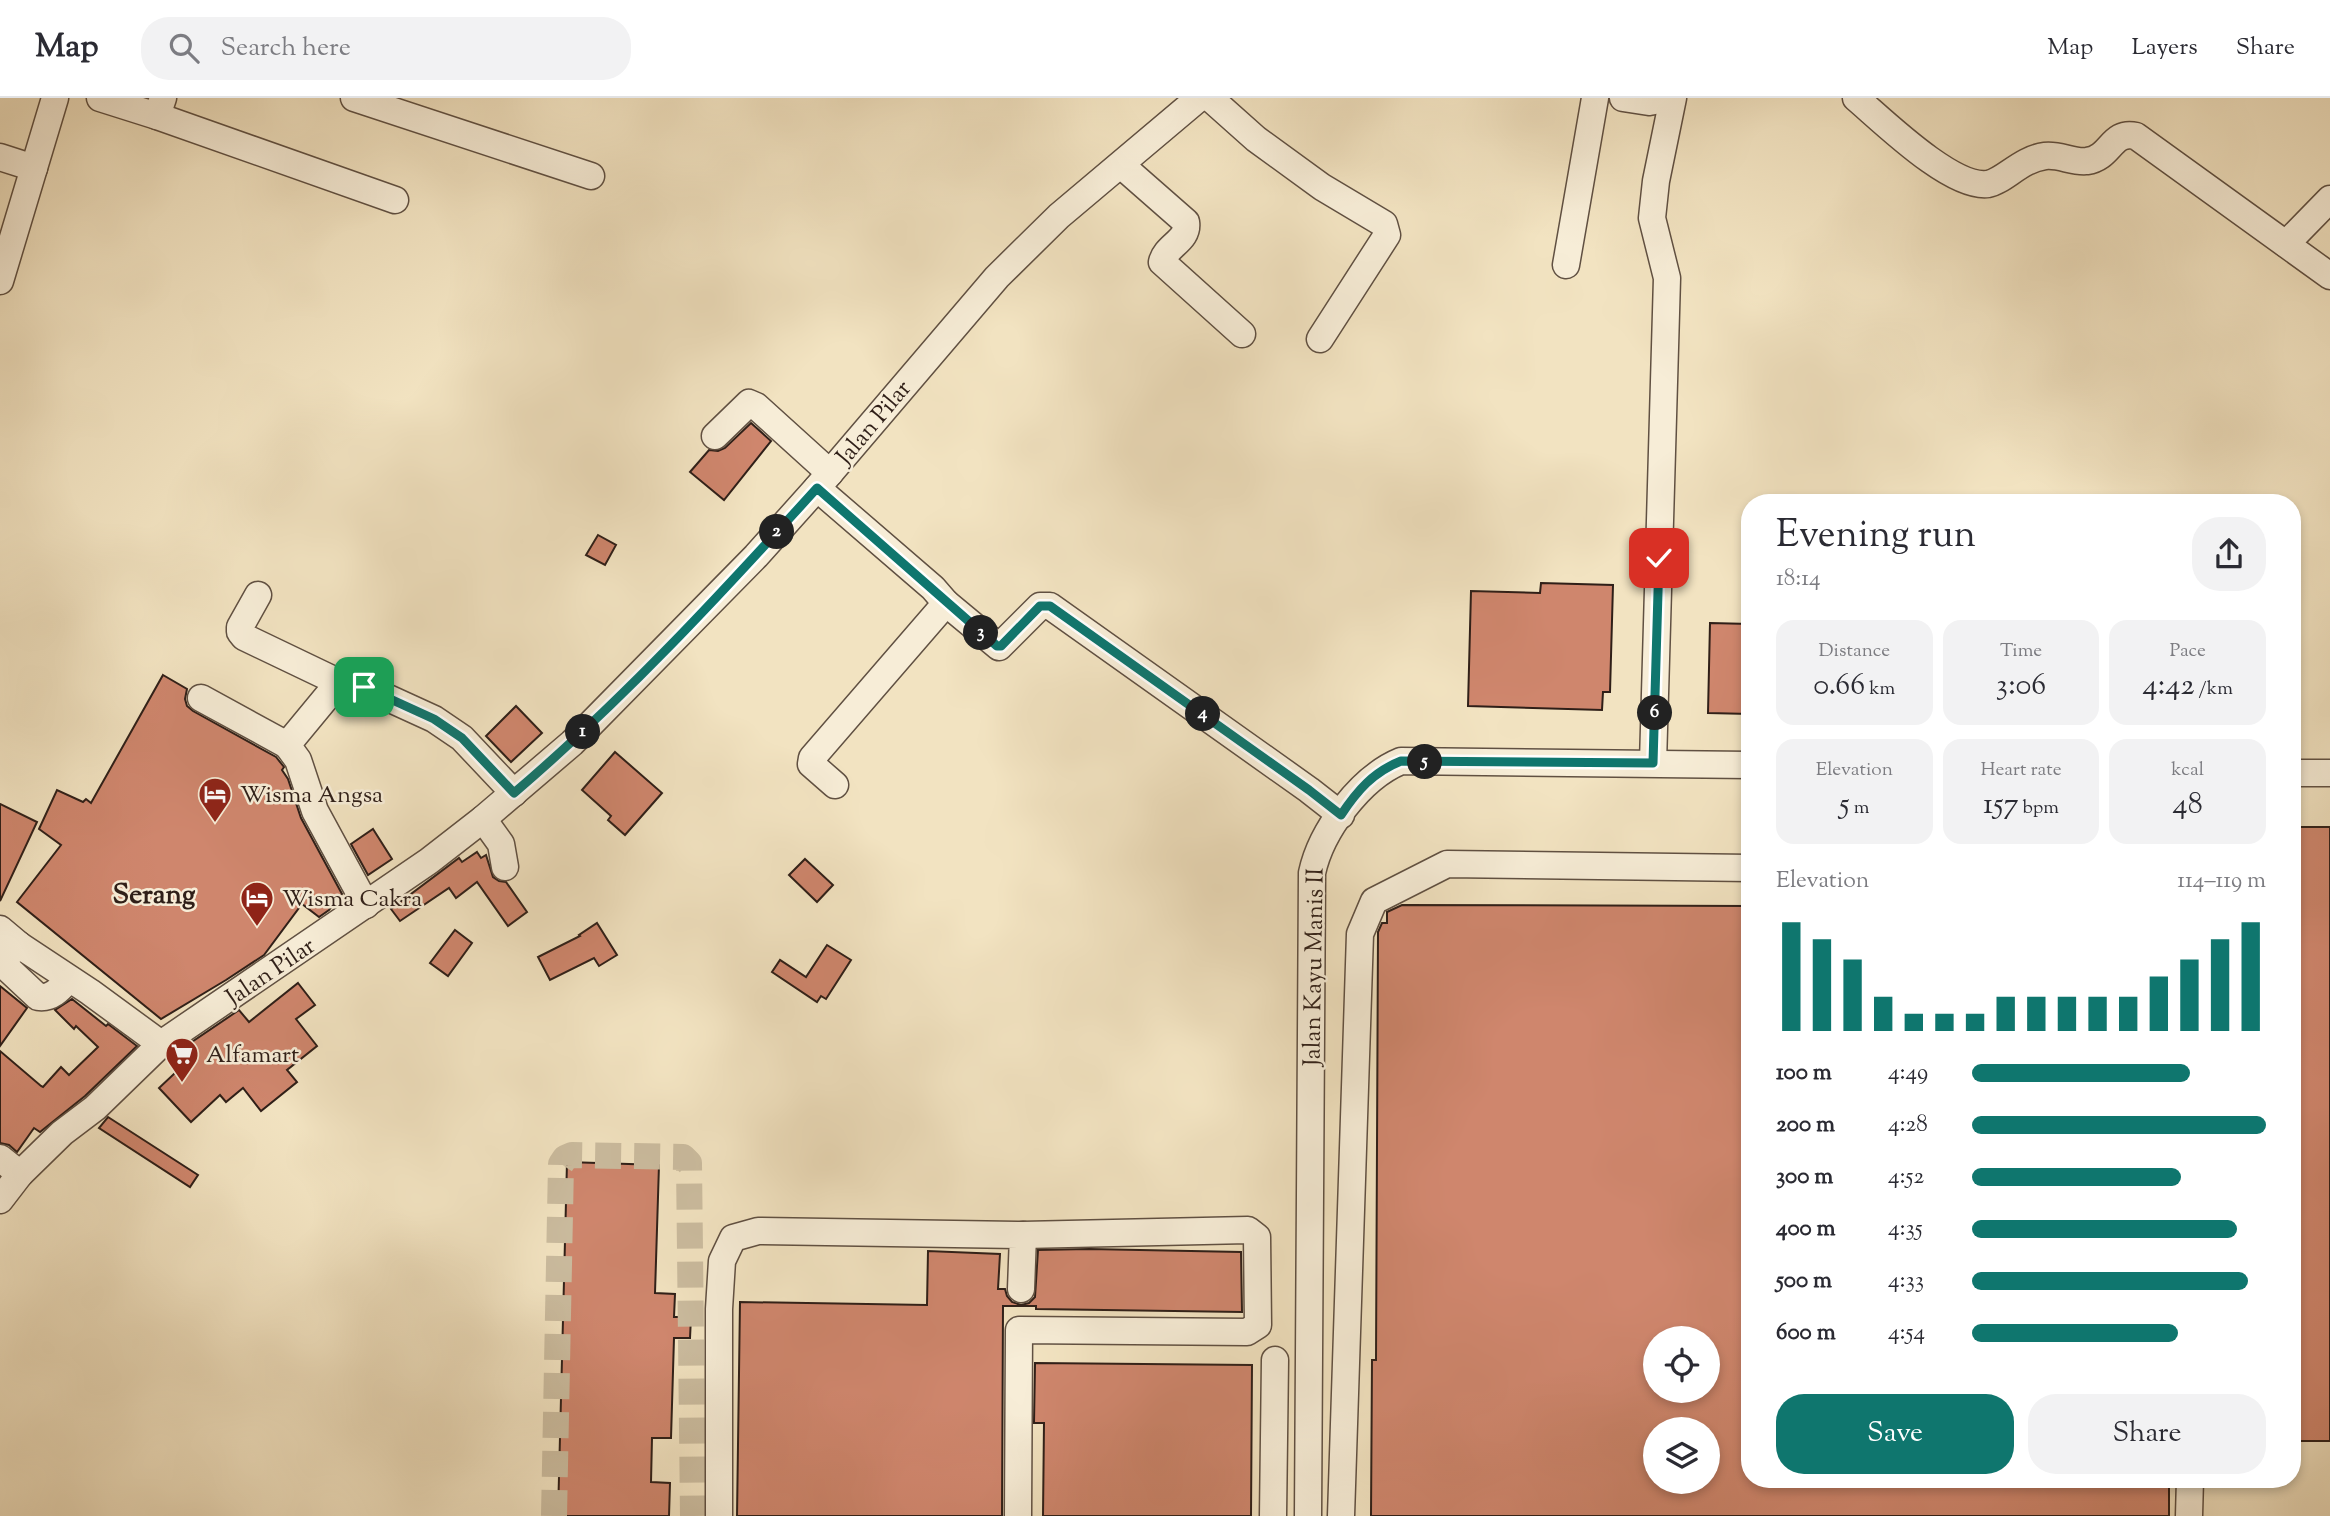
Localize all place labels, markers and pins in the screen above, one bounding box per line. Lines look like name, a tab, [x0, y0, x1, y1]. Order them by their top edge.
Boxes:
pin: 2	[760, 514, 794, 550]
pin	[1629, 528, 1689, 588]
pin: 3	[964, 616, 998, 650]
pin	[334, 657, 394, 717]
pin: 4	[1186, 696, 1220, 732]
pin: 6	[1638, 696, 1672, 730]
pin: 1	[566, 714, 600, 750]
pin: 5	[1408, 744, 1442, 780]
hotel icon: Wisma Angsa	[196, 775, 234, 824]
place label: Wisma Angsa	[240, 779, 383, 813]
hotel icon: Wisma Cakra	[238, 879, 276, 928]
place label: Wisma Cakra	[282, 883, 422, 917]
supermarket icon: Alfamart	[163, 1035, 201, 1084]
place label: Alfamart	[206, 1039, 299, 1073]

